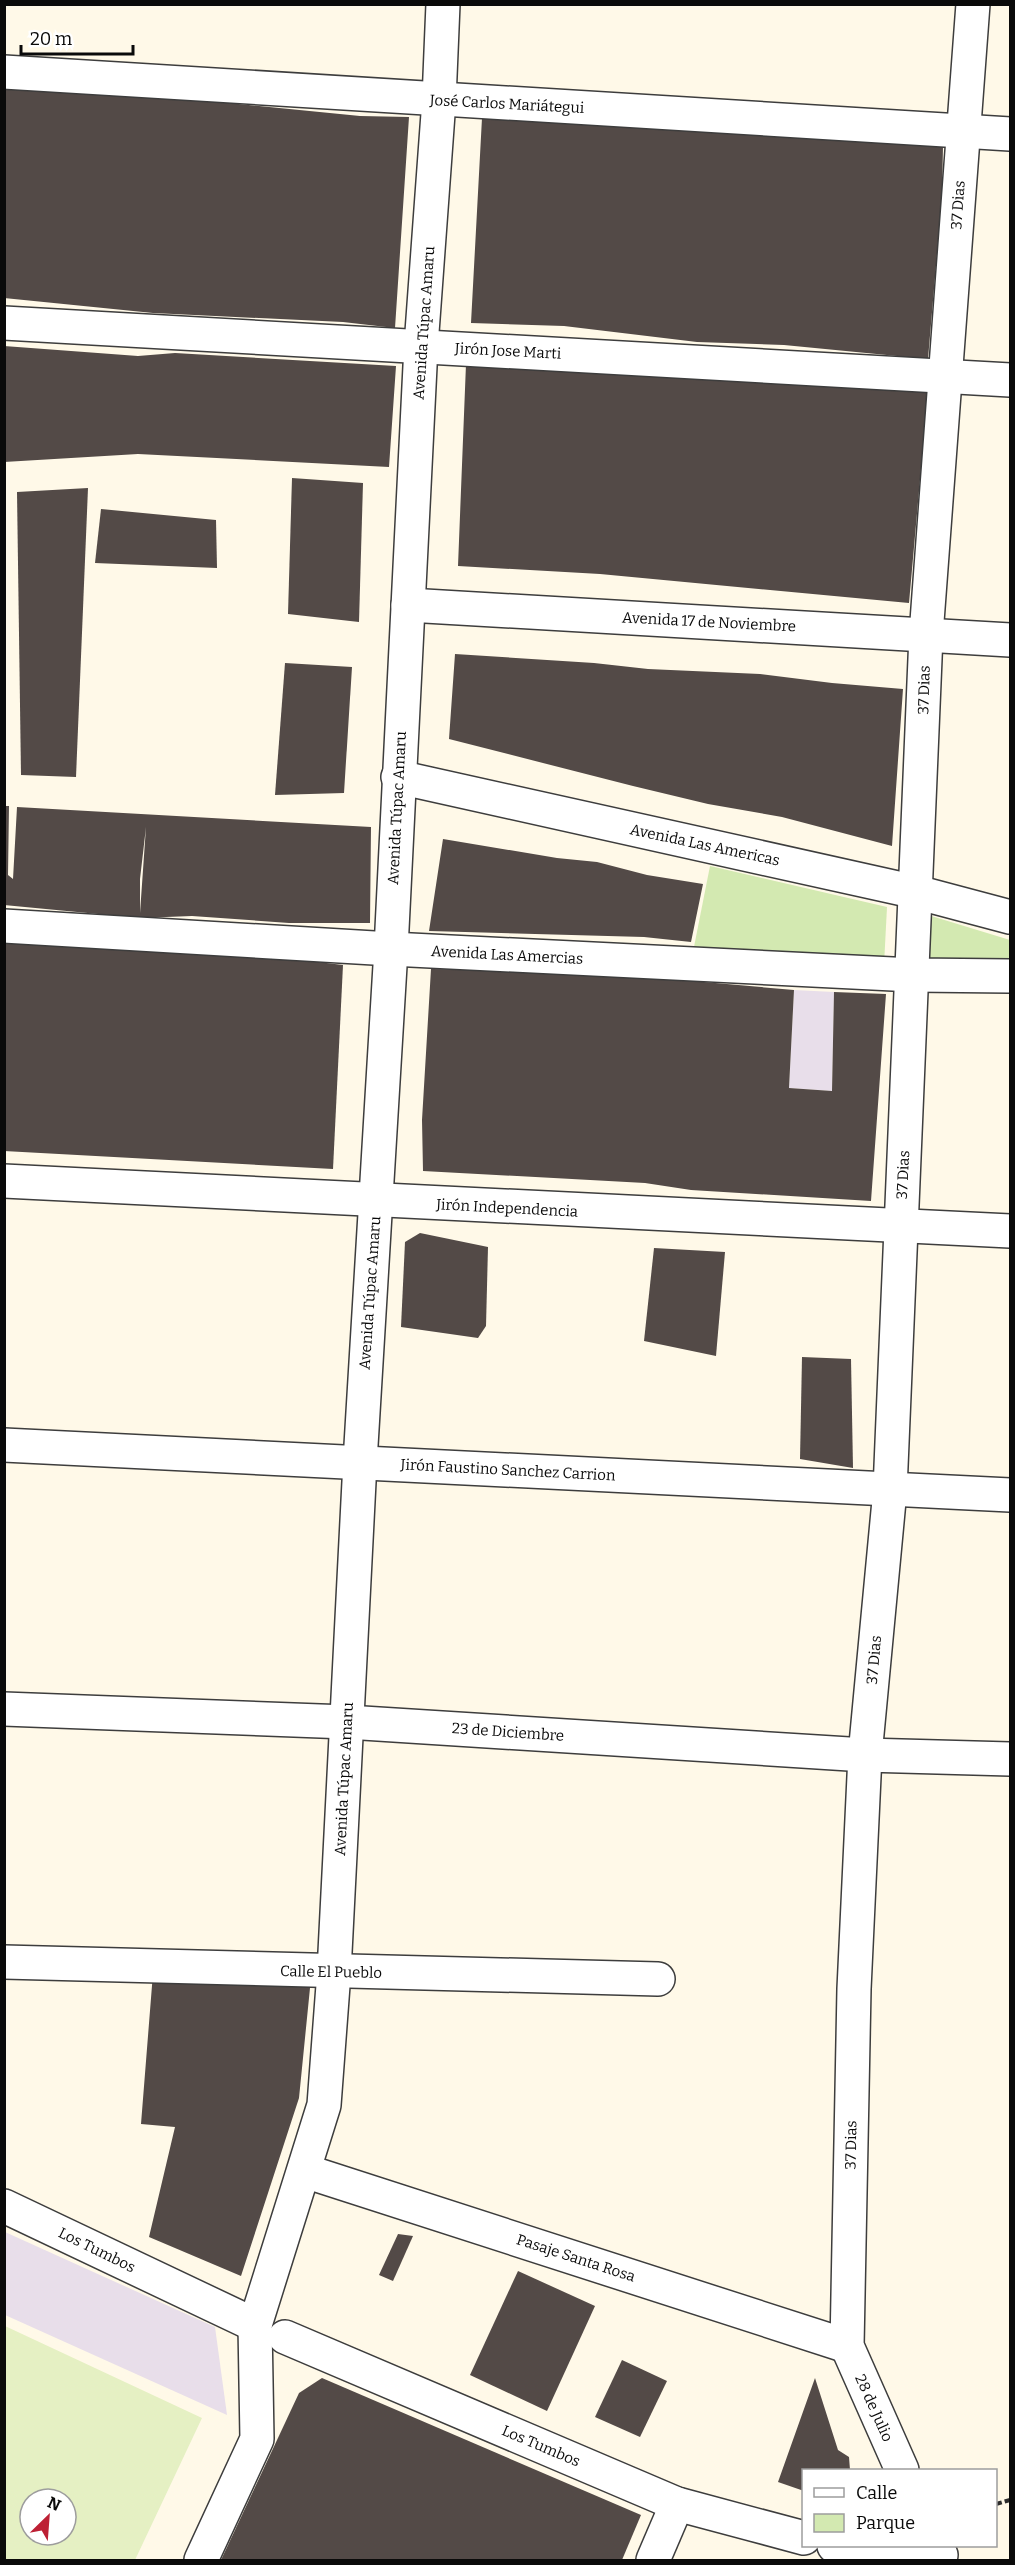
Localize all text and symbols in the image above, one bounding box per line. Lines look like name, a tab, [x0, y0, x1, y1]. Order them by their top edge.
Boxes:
scale bar	[21, 18, 134, 56]
text: 20 m	[30, 28, 72, 50]
street label: José Carlos Mariátegui	[428, 91, 585, 117]
street label: 37 Dias	[947, 180, 969, 230]
street label: Avenida Túpac Amaru	[410, 246, 438, 400]
street label: Jirón Jose Marti	[453, 339, 562, 363]
street label: Avenida 17 de Noviembre	[622, 608, 796, 636]
street label: 37 Dias	[914, 665, 934, 715]
street label: Avenida Túpac Amaru	[384, 731, 410, 885]
street label: Avenida Las Americas	[628, 820, 782, 870]
street label: Avenida Las Amercias	[430, 942, 584, 968]
street label: 37 Dias	[893, 1150, 913, 1200]
street label: Jirón Independencia	[435, 1195, 578, 1221]
street label: Avenida Túpac Amaru	[356, 1216, 384, 1370]
street label: Jirón Faustino Sanchez Carrion	[399, 1455, 616, 1485]
street label: 37 Dias	[863, 1635, 885, 1685]
street label: Avenida Túpac Amaru	[331, 1702, 357, 1856]
street label: 23 de Diciembre	[451, 1719, 565, 1745]
street label: Calle El Pueblo	[280, 1962, 382, 1982]
street label: 37 Dias	[842, 2120, 860, 2170]
street label: Los Tumbos	[56, 2224, 138, 2276]
street label: Pasaje Santa Rosa	[514, 2230, 638, 2286]
street label: 28 de Julio	[851, 2372, 897, 2444]
street label: Los Tumbos	[499, 2421, 583, 2471]
legend	[802, 2469, 997, 2547]
text: Calle	[856, 2482, 897, 2504]
north arrow	[18, 2487, 78, 2547]
text: N	[45, 2493, 64, 2515]
text: Parque	[856, 2512, 915, 2534]

